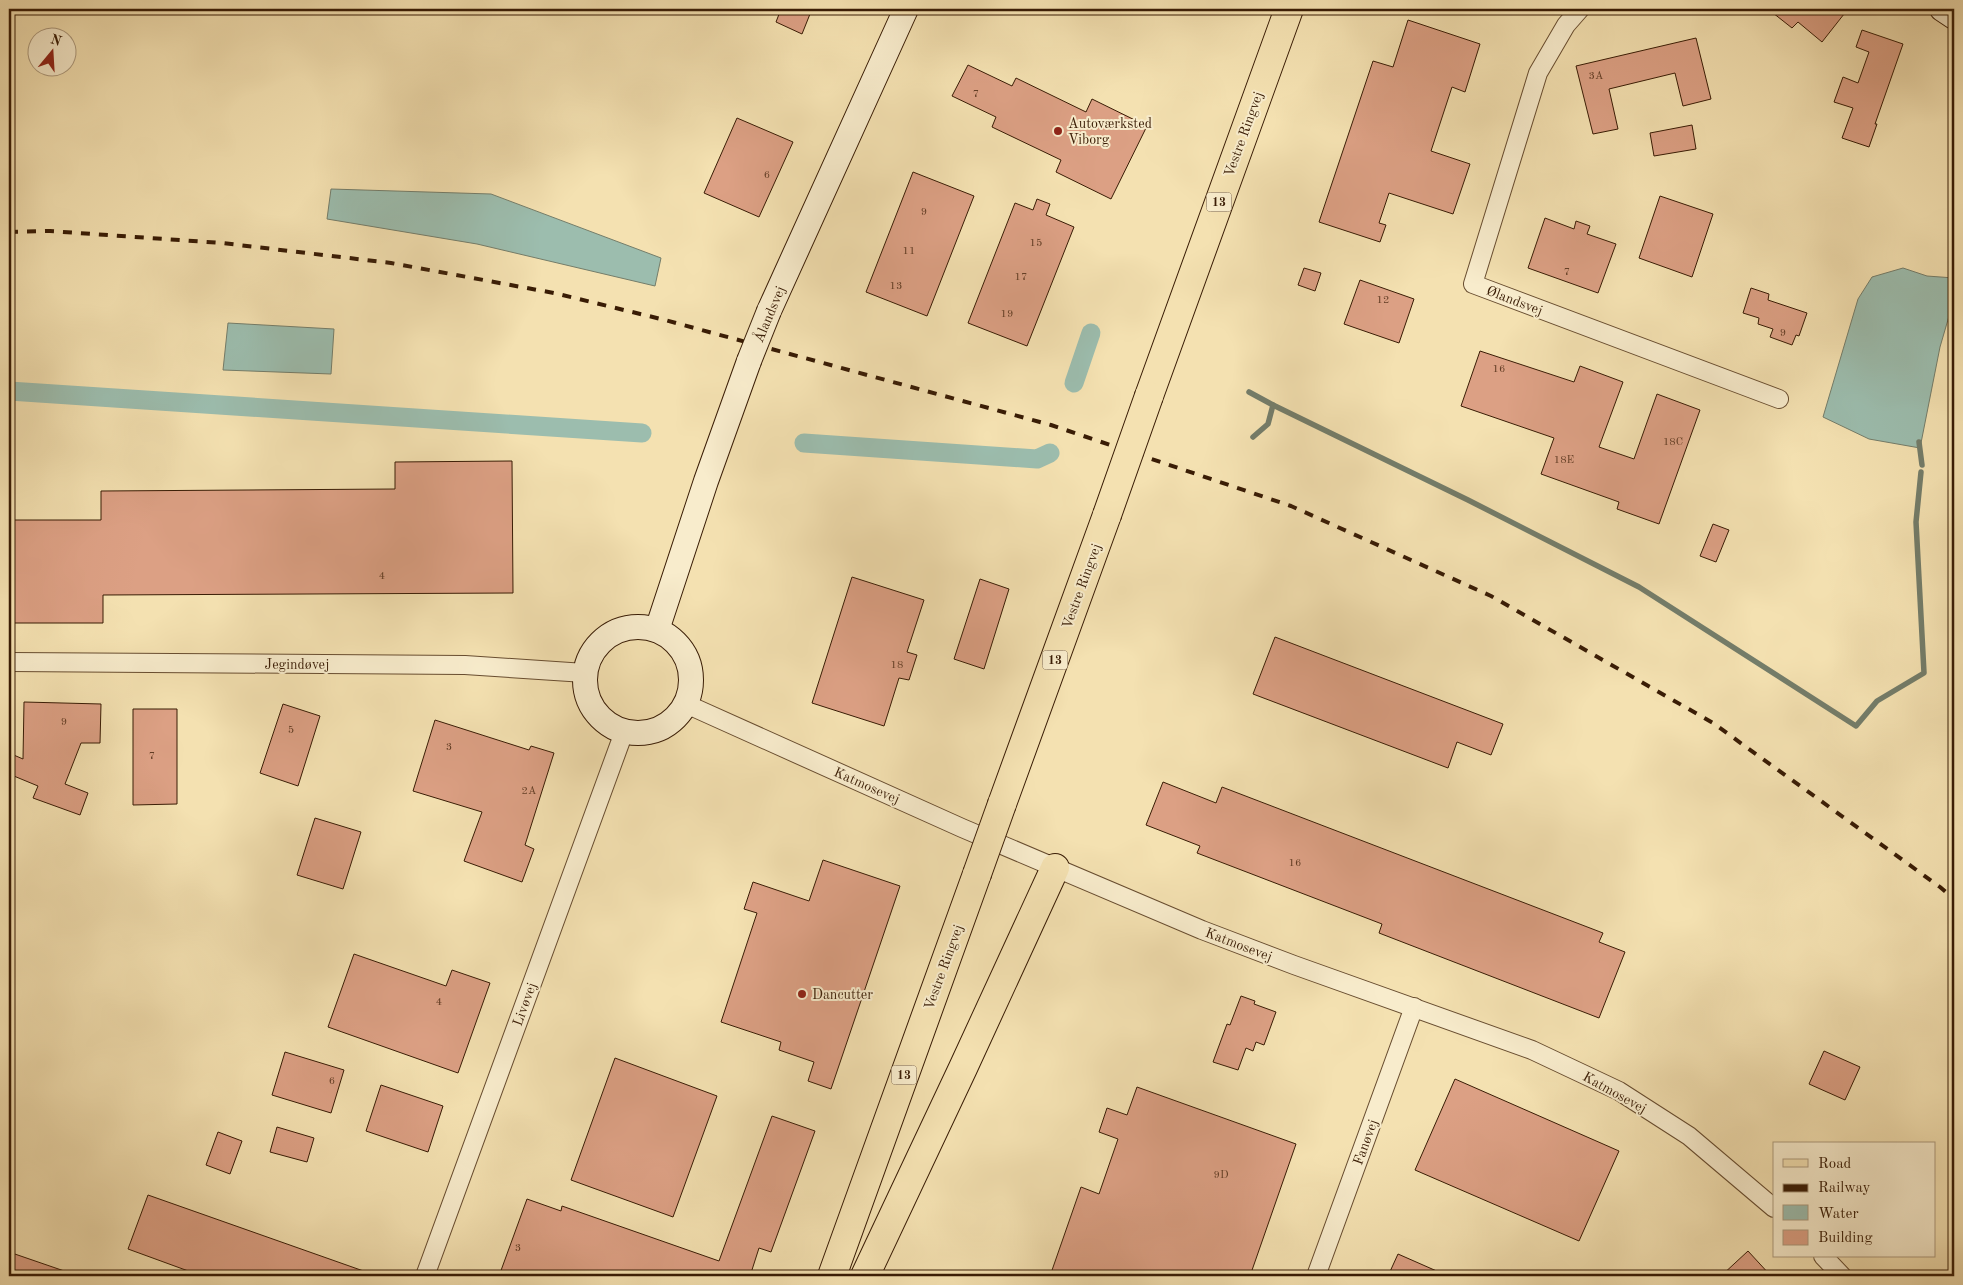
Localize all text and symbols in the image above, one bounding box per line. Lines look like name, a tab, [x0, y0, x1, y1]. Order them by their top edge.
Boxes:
north arrow	[28, 28, 78, 78]
text: N	[48, 32, 63, 49]
house number: 3A	[1589, 71, 1604, 82]
house number: 7	[973, 89, 979, 100]
street label: Vestre Ringvej	[1222, 90, 1266, 179]
place label: Autoværksted Viborg	[1068, 117, 1152, 147]
marker: Autoværksted Viborg	[1052, 125, 1064, 137]
house number: 6	[764, 170, 770, 181]
road number: 13	[1206, 192, 1232, 212]
house number: 9	[921, 207, 927, 218]
house number: 15	[1030, 238, 1042, 249]
house number: 11	[903, 246, 915, 257]
house number: 7	[1564, 267, 1570, 278]
house number: 17	[1015, 272, 1027, 283]
house number: 13	[890, 281, 902, 292]
street label: Ålandsvej	[748, 282, 788, 345]
street label: Ølandsvej	[1485, 284, 1545, 318]
house number: 12	[1377, 295, 1389, 306]
house number: 19	[1001, 309, 1013, 320]
house number: 9	[1780, 328, 1786, 339]
house number: 16	[1493, 364, 1505, 375]
house number: 18C	[1663, 437, 1683, 448]
house number: 18E	[1554, 455, 1574, 466]
street label: Vestre Ringvej	[1060, 542, 1104, 631]
house number: 4	[379, 571, 385, 582]
road number: 13	[1042, 650, 1068, 670]
street label: Jegindøvej	[265, 658, 329, 672]
house number: 18	[891, 660, 903, 671]
house number: 9	[61, 717, 67, 728]
house number: 5	[288, 725, 294, 736]
house number: 3	[446, 742, 452, 753]
house number: 7	[149, 751, 155, 762]
street label: Katmosevej	[831, 765, 902, 807]
house number: 2A	[522, 786, 537, 797]
house number: 16	[1289, 858, 1301, 869]
street label: Vestre Ringvej	[922, 923, 966, 1012]
street label: Katmosevej	[1203, 926, 1274, 964]
street label: Livøvej	[511, 981, 539, 1028]
marker: Dancutter	[796, 988, 808, 1000]
place label: Dancutter	[812, 988, 873, 1002]
house number: 4	[436, 997, 442, 1008]
road number: 13	[892, 1066, 916, 1084]
street label: Katmosevej	[1580, 1070, 1649, 1116]
house number: 6	[329, 1076, 335, 1087]
street label: Fanøvej	[1351, 1118, 1381, 1167]
legend	[1773, 1142, 1936, 1258]
text: Road	[1818, 1157, 1852, 1172]
house number: 9D	[1214, 1170, 1229, 1181]
text: Railway	[1818, 1181, 1871, 1196]
text: Water	[1818, 1207, 1859, 1222]
text: Building	[1818, 1231, 1873, 1246]
house number: 3	[515, 1243, 521, 1254]

